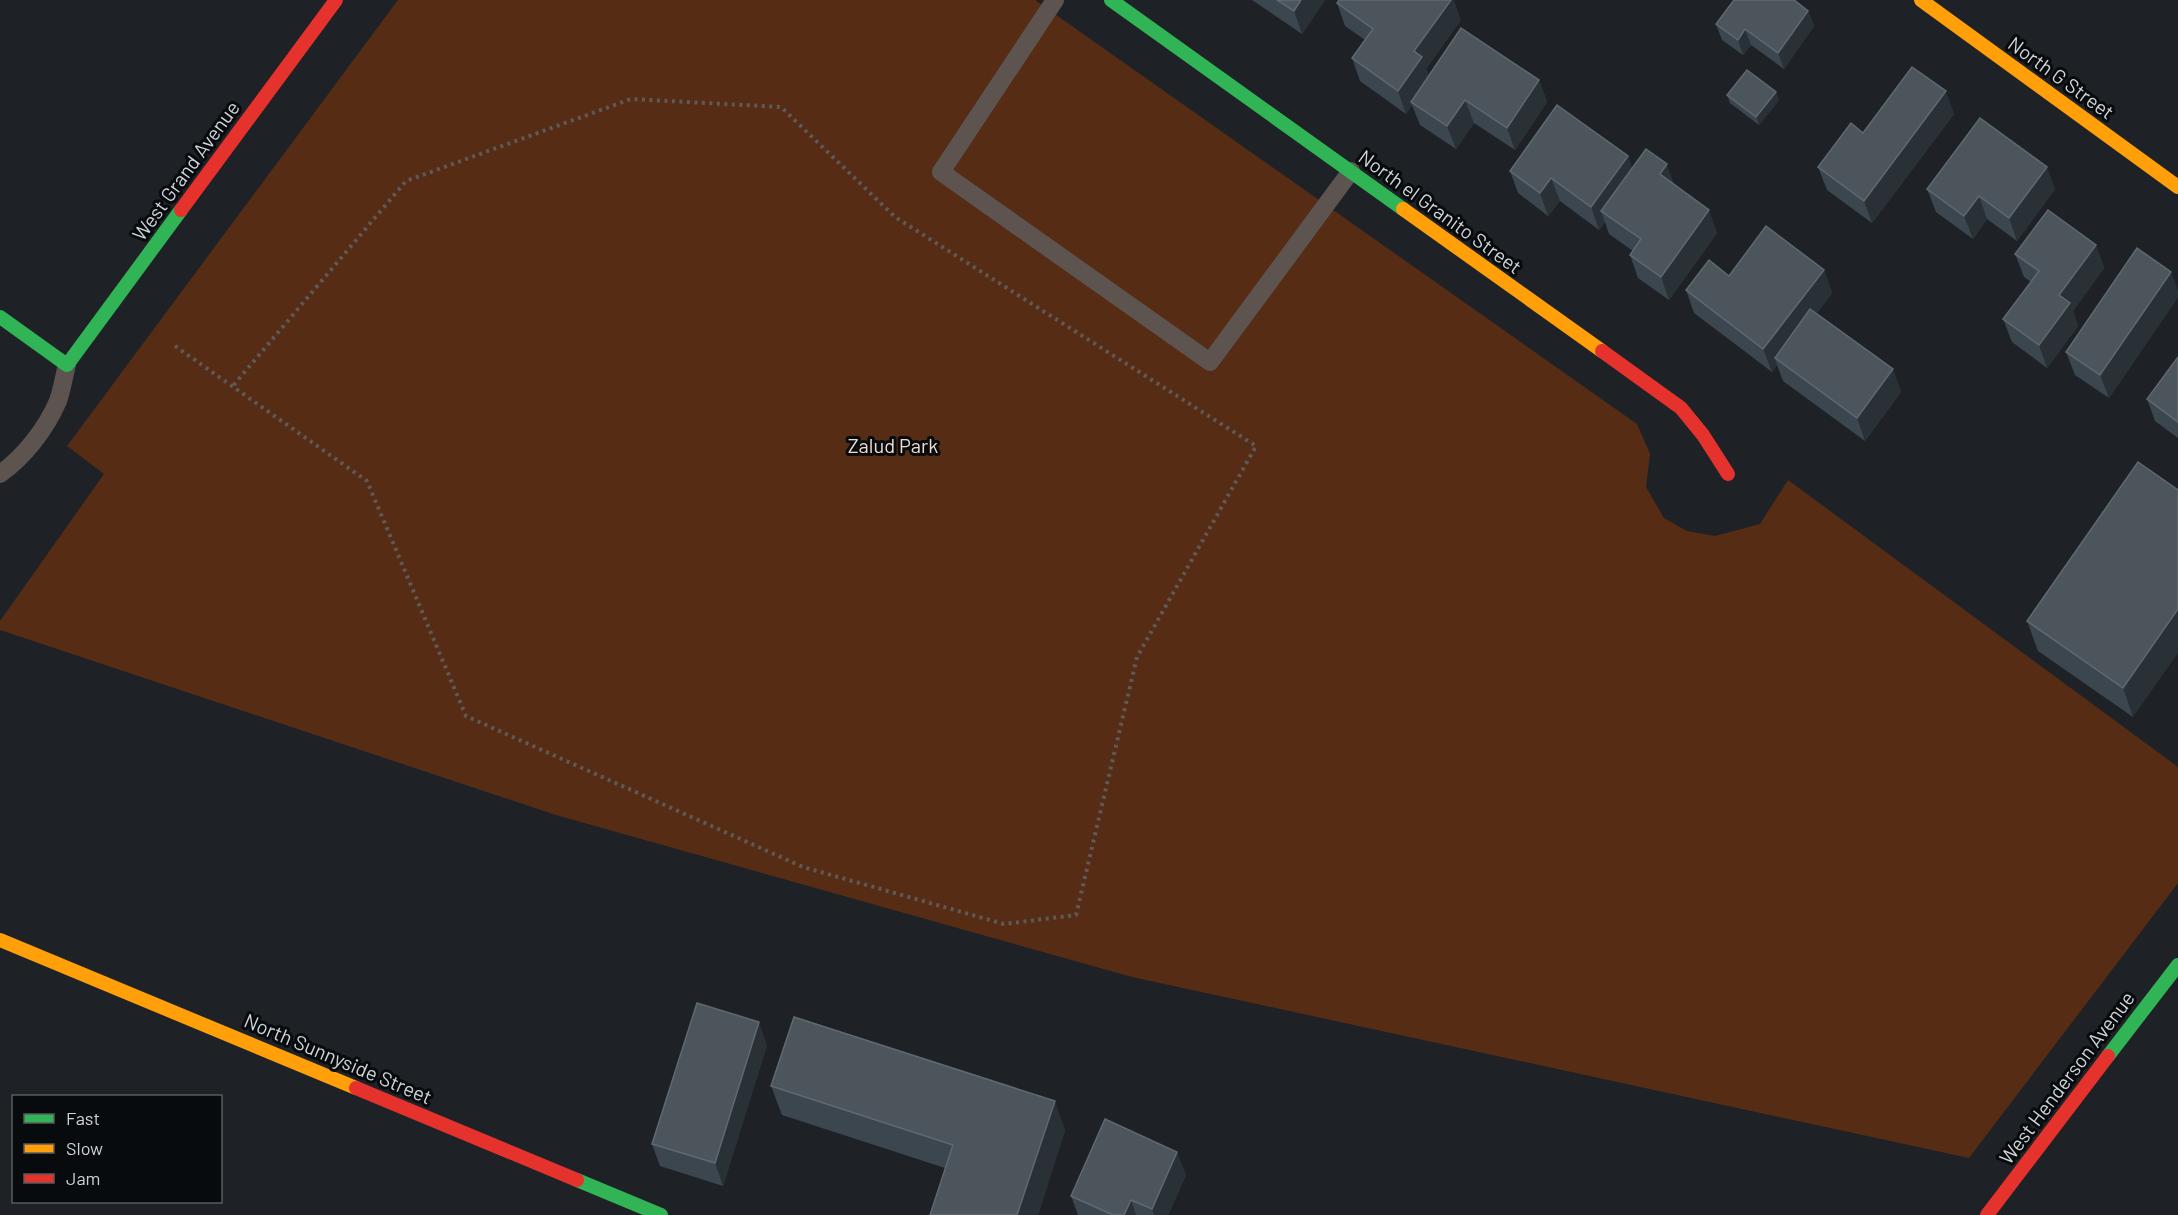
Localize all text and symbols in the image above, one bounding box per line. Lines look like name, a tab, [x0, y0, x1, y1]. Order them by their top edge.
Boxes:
street label: North G Street	[2004, 31, 2119, 124]
street label: West Grand Avenue	[126, 96, 244, 245]
street label: North el Granito Street	[1354, 144, 1527, 278]
park label: Zalud Park	[848, 433, 938, 457]
street label: West Henderson Avenue	[1993, 986, 2139, 1168]
street label: North Sunnyside Street	[241, 1008, 436, 1108]
legend	[12, 1095, 222, 1203]
text: Fast	[66, 1107, 100, 1129]
text: Slow	[66, 1137, 103, 1159]
text: Jam	[66, 1167, 100, 1189]

